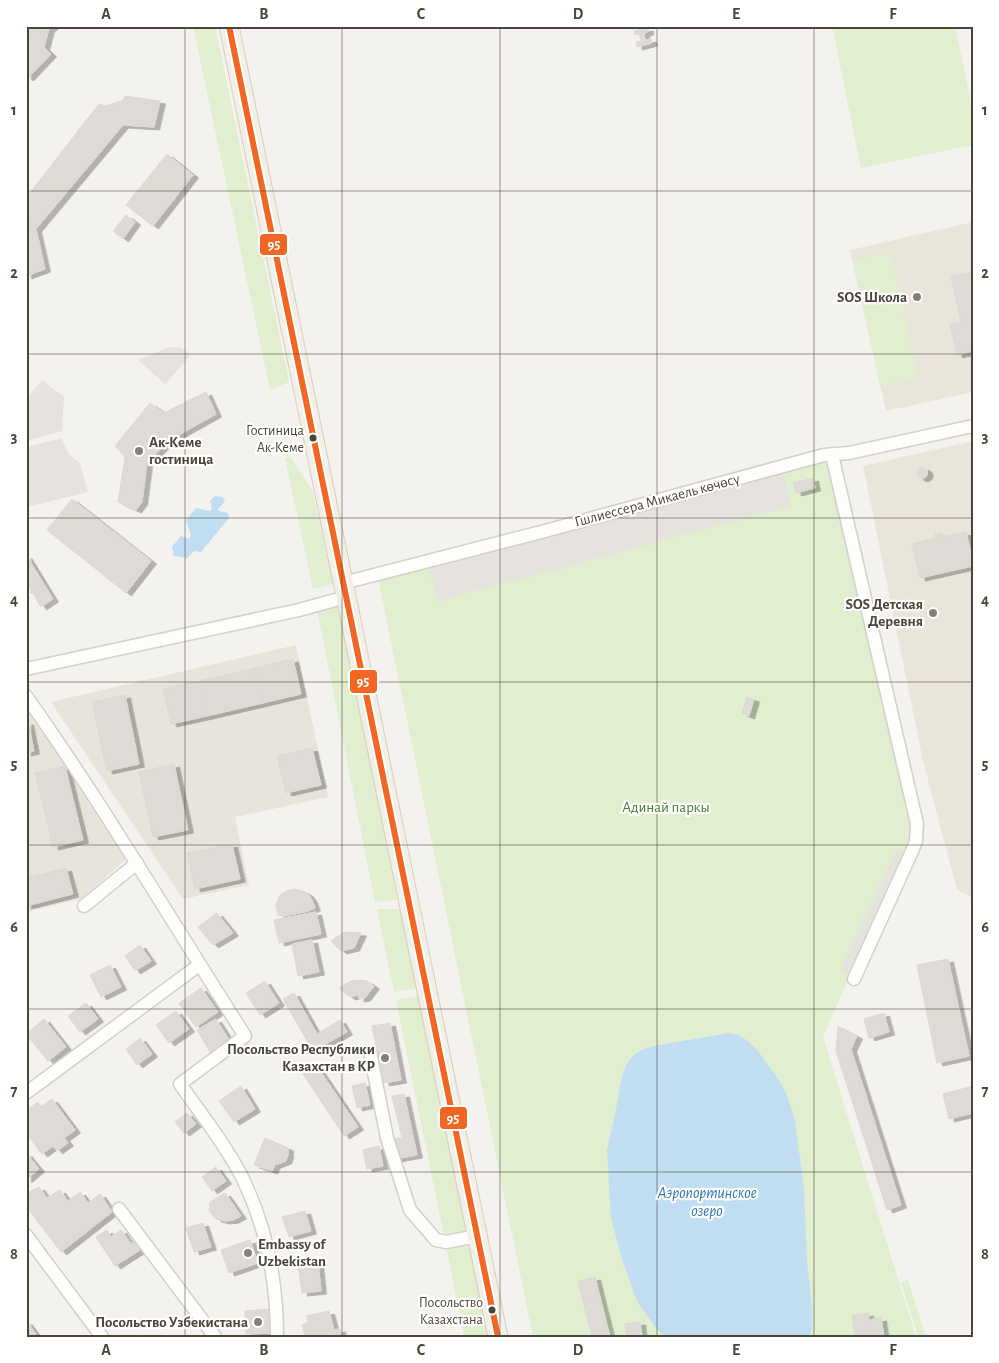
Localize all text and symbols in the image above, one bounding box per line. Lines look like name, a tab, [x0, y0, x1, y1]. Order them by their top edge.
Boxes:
text: A	[101, 6, 111, 22]
text: B	[259, 6, 269, 22]
text: C	[417, 6, 426, 22]
text: D	[573, 6, 584, 22]
text: E	[732, 6, 740, 22]
text: F	[889, 6, 897, 22]
text: 1	[11, 102, 17, 118]
text: 1	[982, 102, 988, 118]
line badge: 95	[259, 233, 288, 256]
text: 95	[268, 238, 280, 252]
text: 2	[10, 265, 18, 281]
text: 2	[981, 265, 989, 281]
place label: SOS Школа	[837, 290, 907, 305]
marker: SOS Школа	[911, 291, 923, 303]
place label: Гостиница Ак-Кеме	[246, 424, 305, 455]
text: 3	[11, 429, 18, 445]
text: 3	[982, 429, 989, 445]
marker: Гостиница Ак-Кеме	[308, 433, 318, 443]
place label: Ак-Кеме гостиница	[149, 435, 213, 467]
marker: Ак-Кеме гостиница	[133, 445, 145, 457]
street label: Гшлиессера Микаель көчөсү	[573, 471, 742, 530]
text: 4	[10, 592, 18, 608]
text: 4	[981, 592, 989, 608]
place label: SOS Детская Деревня	[845, 597, 923, 629]
marker: SOS Детская Деревня	[927, 607, 939, 619]
line badge: 95	[349, 669, 378, 694]
text: 95	[357, 675, 369, 689]
text: 5	[11, 756, 18, 772]
text: 5	[982, 756, 989, 772]
park label: Адинай паркы	[622, 800, 710, 815]
text: 6	[10, 919, 18, 935]
text: 6	[981, 919, 989, 935]
place label: Посольство Республики Казахстан в КР	[227, 1042, 375, 1074]
marker: Посольство Республики Казахстан в КР	[379, 1052, 391, 1064]
text: 7	[11, 1083, 18, 1099]
text: 7	[982, 1083, 989, 1099]
line badge: 95	[439, 1106, 468, 1130]
text: 95	[447, 1112, 459, 1126]
water label: Аэропортинское озеро	[656, 1185, 757, 1220]
place label: Embassy of Uzbekistan	[258, 1237, 326, 1269]
text: 8	[10, 1246, 18, 1262]
text: 8	[981, 1246, 989, 1262]
marker: Embassy of Uzbekistan	[242, 1247, 254, 1259]
place label: Посольство Казахстана	[419, 1296, 484, 1327]
marker: Посольство Казахстана	[487, 1305, 497, 1315]
place label: Посольство Узбекистана	[95, 1315, 248, 1330]
marker: Посольство Узбекистана	[252, 1316, 264, 1328]
text: A	[101, 1342, 111, 1358]
text: B	[259, 1342, 269, 1358]
text: C	[417, 1342, 426, 1358]
text: D	[573, 1342, 584, 1358]
text: E	[732, 1342, 740, 1358]
text: F	[889, 1342, 897, 1358]

